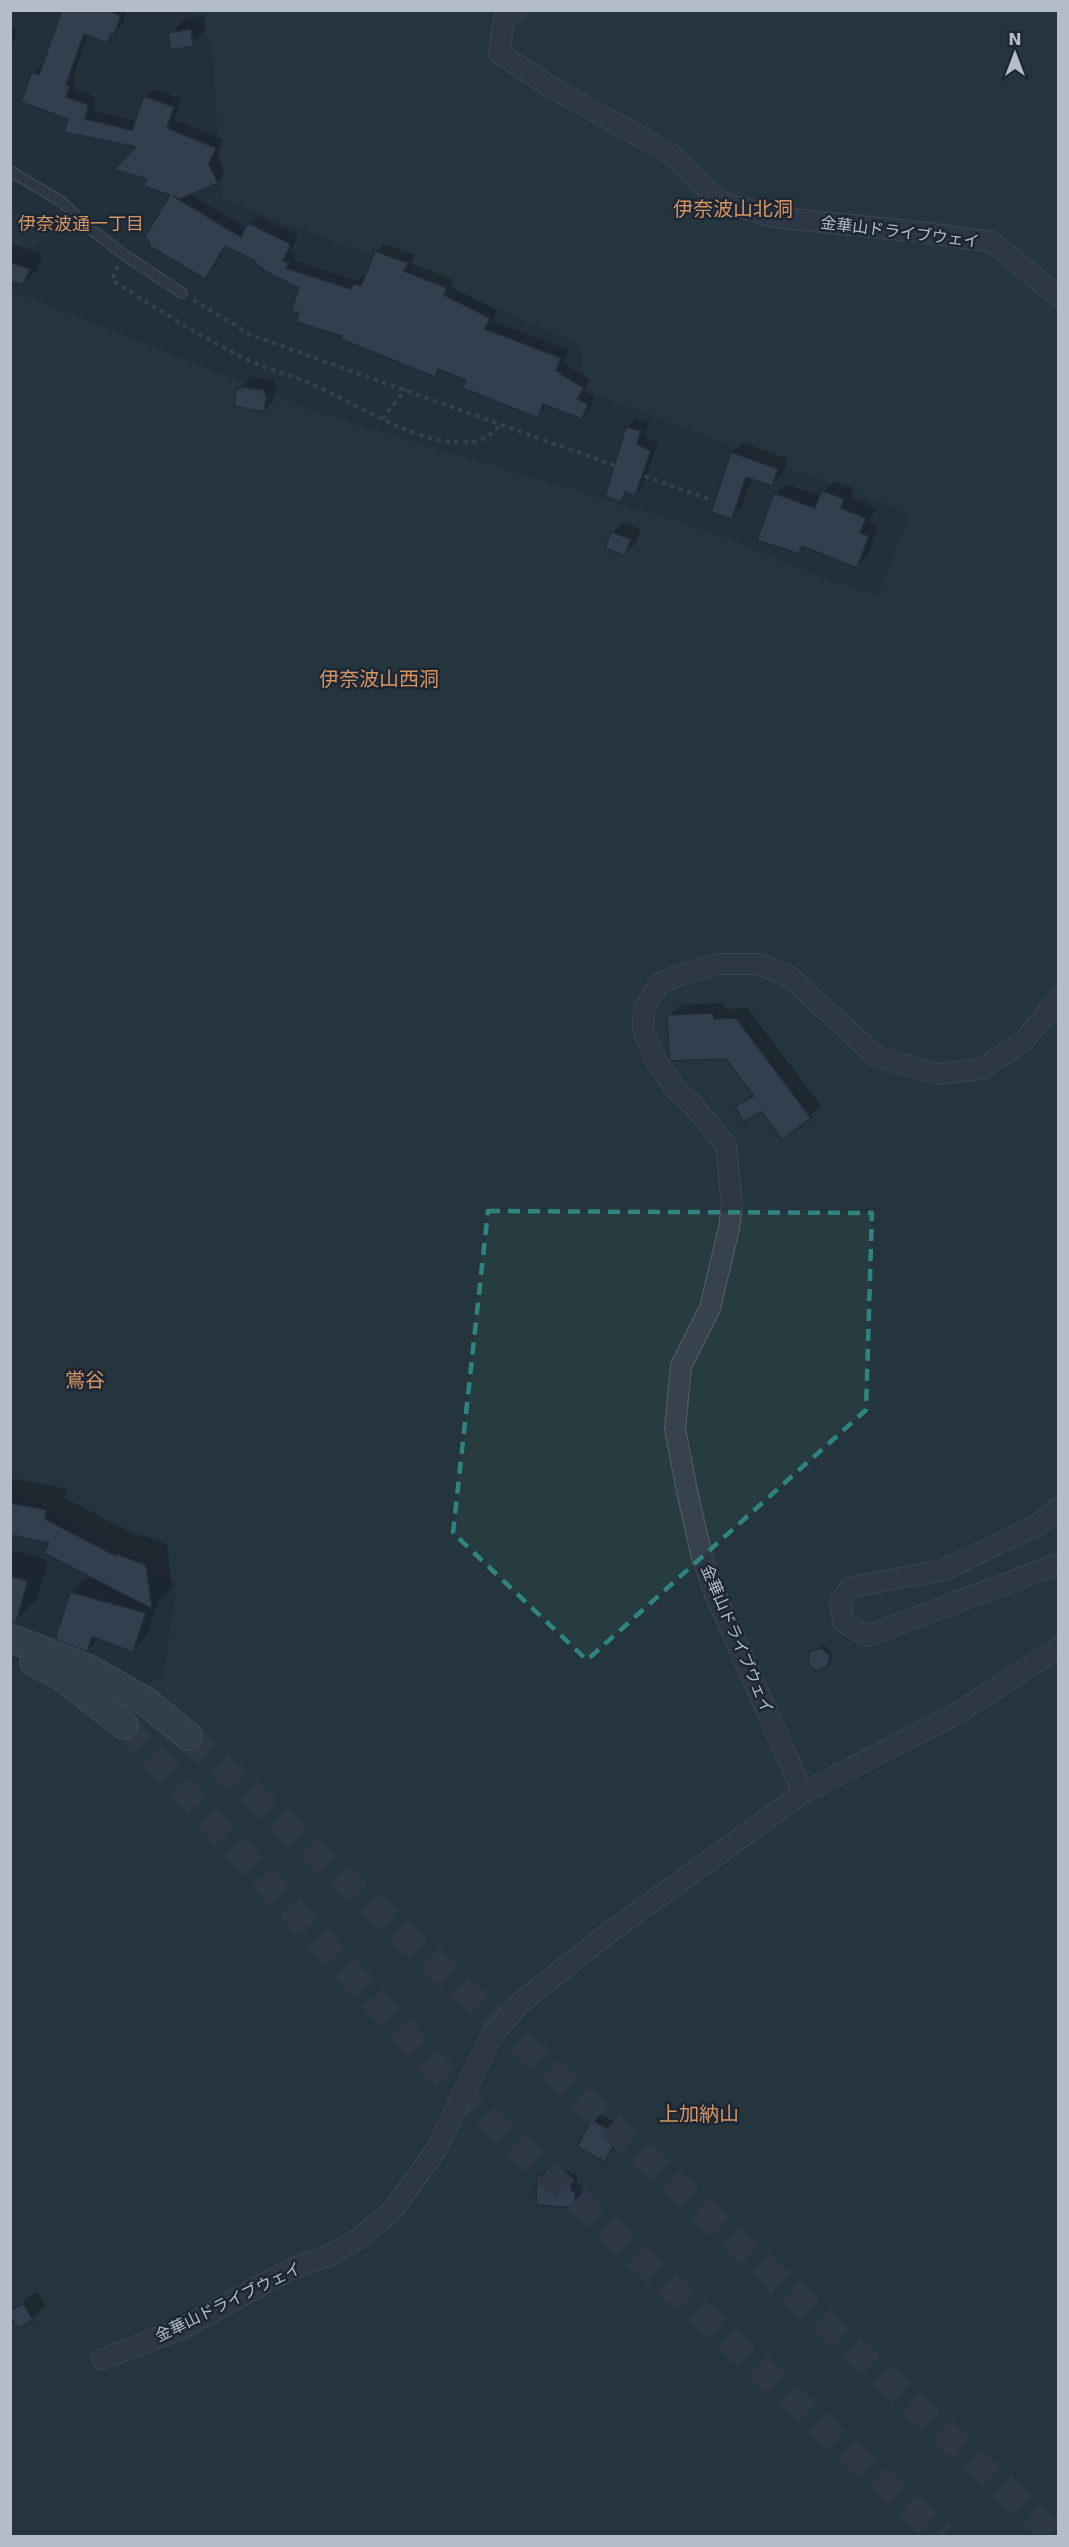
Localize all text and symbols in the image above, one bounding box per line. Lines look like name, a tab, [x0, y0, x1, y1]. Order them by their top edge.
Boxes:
north arrow	[985, 24, 1045, 84]
text: N	[1008, 30, 1022, 49]
district label: 伊奈波山北洞	[673, 197, 793, 221]
district label: 伊奈波通一丁目	[18, 213, 144, 234]
street label: 金華山ドライブウェイ	[819, 213, 981, 251]
district label: 伊奈波山西洞	[319, 667, 439, 691]
district label: 鴬谷	[65, 1368, 105, 1392]
street label: 金華山ドライブウェイ	[697, 1562, 777, 1716]
district label: 上加納山	[659, 2102, 739, 2126]
street label: 金華山ドライブウェイ	[152, 2258, 304, 2346]

